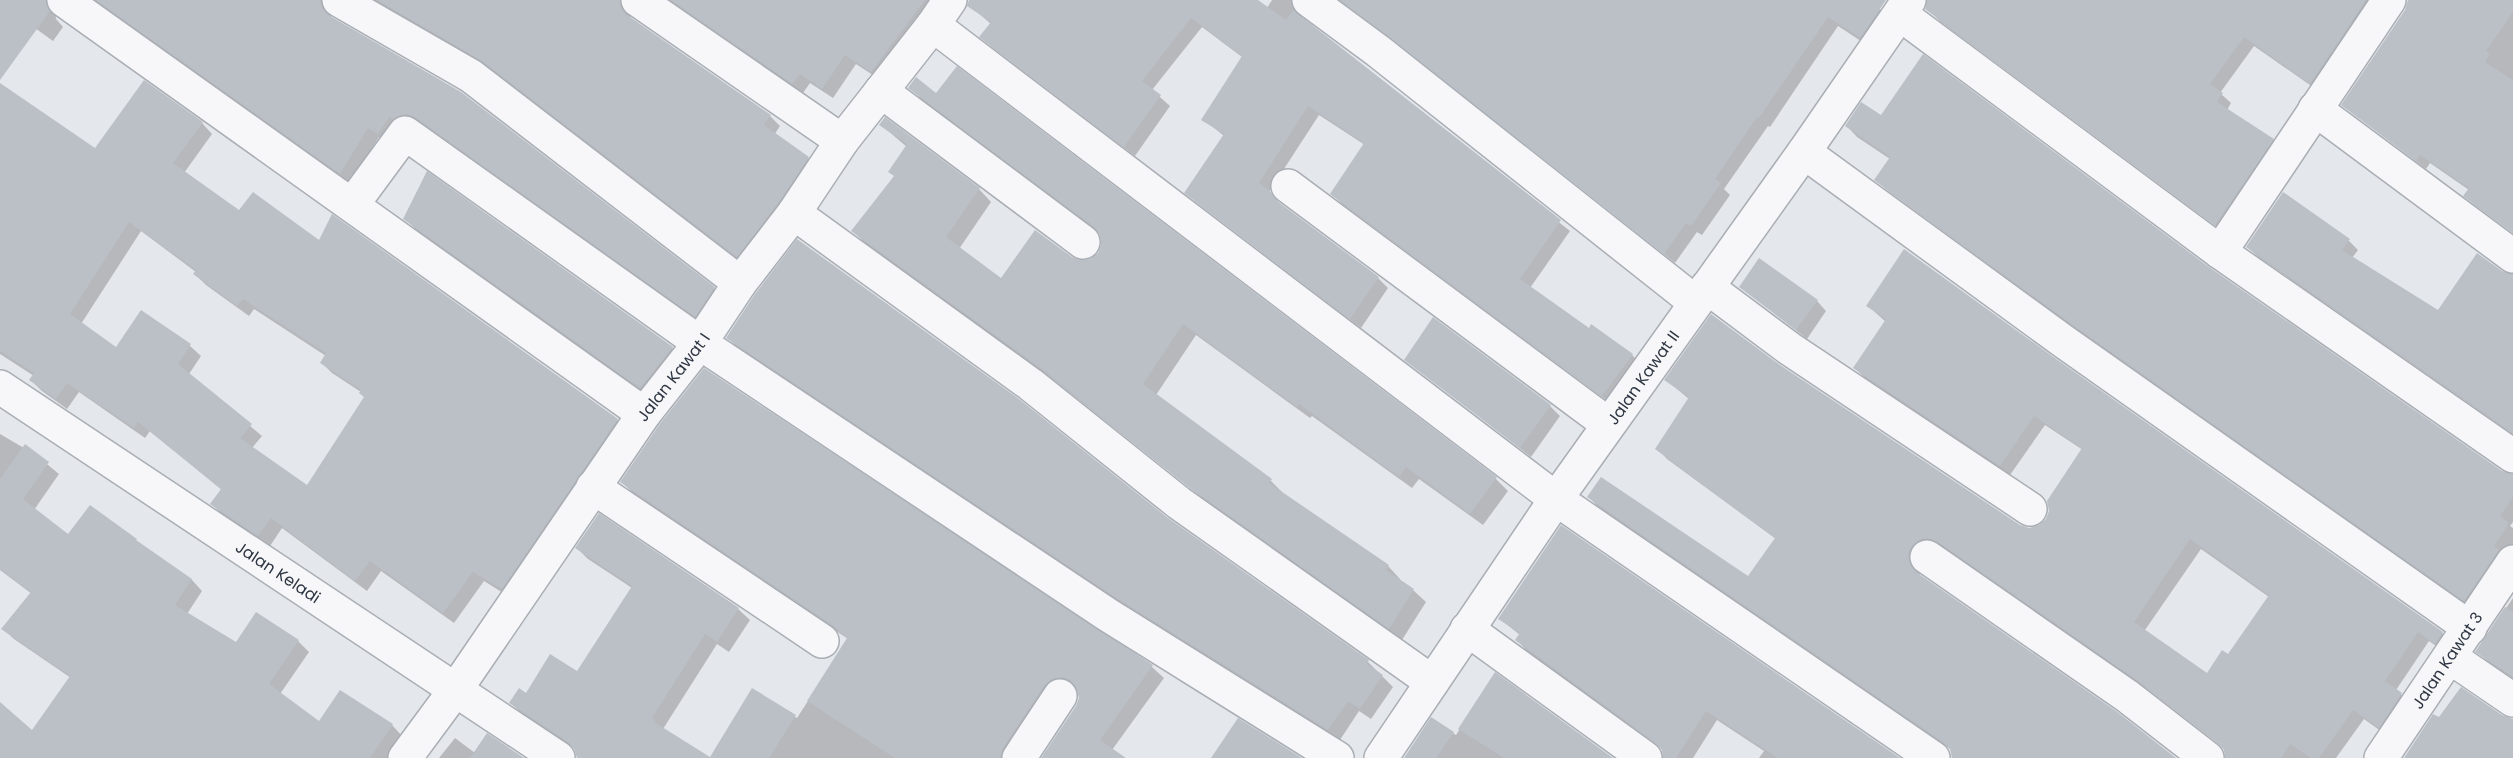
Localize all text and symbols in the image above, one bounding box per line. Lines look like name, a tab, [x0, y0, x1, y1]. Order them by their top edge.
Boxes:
street label: Jalan Kawat II	[1602, 326, 1685, 430]
street label: Jalan Kawat I	[631, 328, 716, 426]
street label: Jalan Keladi	[231, 536, 325, 609]
street label: Jalan Kawat 3	[2406, 607, 2488, 713]

